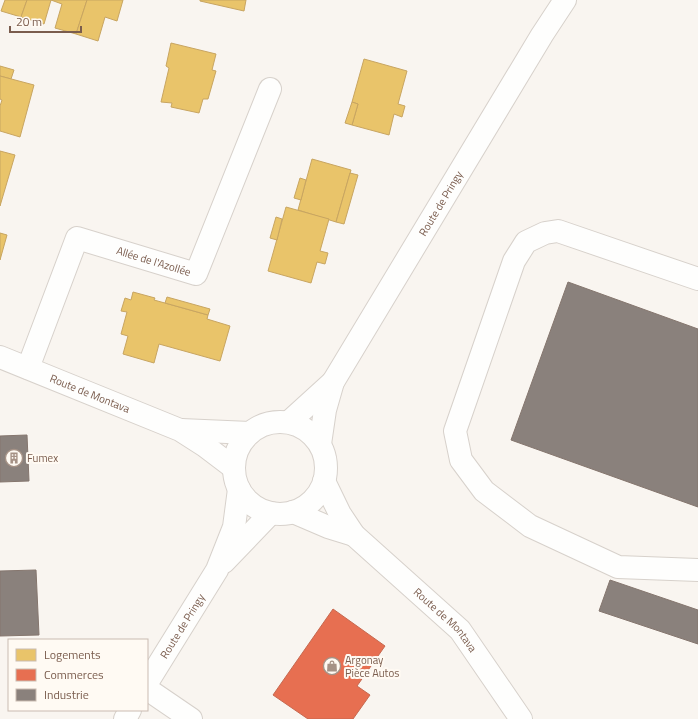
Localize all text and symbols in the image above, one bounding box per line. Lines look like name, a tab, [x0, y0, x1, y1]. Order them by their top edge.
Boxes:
scale bar	[10, 8, 81, 34]
text: 20 m	[16, 12, 42, 31]
street label: Route de Pringy	[415, 167, 467, 239]
street label: Allée de l'Azollée	[114, 242, 193, 280]
street label: Route de Montava	[48, 370, 133, 417]
building icon: Fumex	[4, 448, 24, 468]
place label: Fumex	[27, 450, 58, 466]
street label: Route de Montava	[410, 584, 481, 656]
street label: Route de Pringy	[156, 590, 209, 662]
legend	[8, 639, 148, 711]
text: Logements	[44, 645, 101, 664]
place label: Argonay Pièce Autos	[345, 652, 399, 681]
shop icon: Argonay Pièce Autos	[322, 656, 342, 676]
text: Commerces	[44, 665, 104, 684]
text: Industrie	[44, 685, 89, 704]

